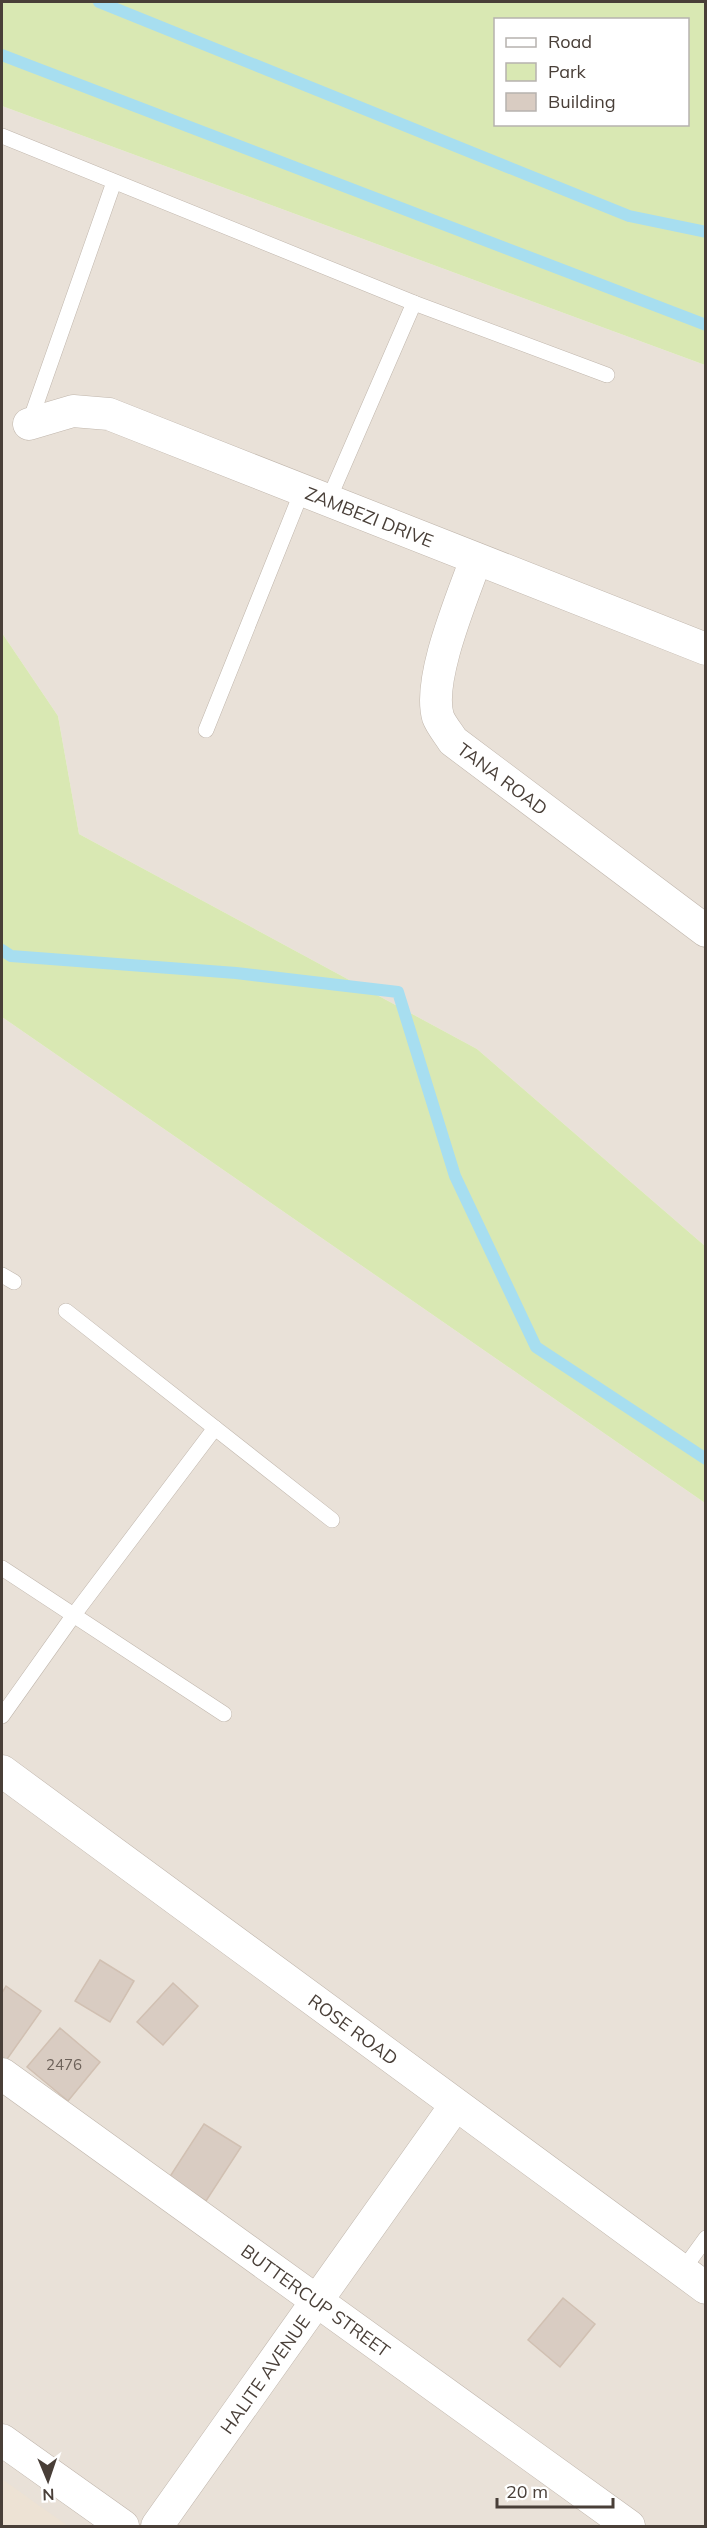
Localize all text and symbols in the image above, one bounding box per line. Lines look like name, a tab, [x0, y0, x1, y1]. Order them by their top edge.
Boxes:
legend	[494, 18, 689, 126]
text: Road	[548, 30, 592, 53]
text: Park	[548, 60, 587, 83]
text: Building	[548, 90, 616, 113]
street label: ZAMBEZI DRIVE	[302, 481, 437, 552]
street label: TANA ROAD	[453, 737, 552, 820]
street label: ROSE ROAD	[304, 1989, 403, 2070]
house number: 2476	[46, 2055, 82, 2074]
street label: BUTTERCUP STREET	[237, 2239, 395, 2362]
street label: HALITE AVENUE	[215, 2310, 315, 2438]
north arrow	[18, 2450, 78, 2510]
scale bar	[497, 2471, 612, 2509]
text: 20 m	[506, 2480, 548, 2503]
text: N	[42, 2485, 55, 2505]

